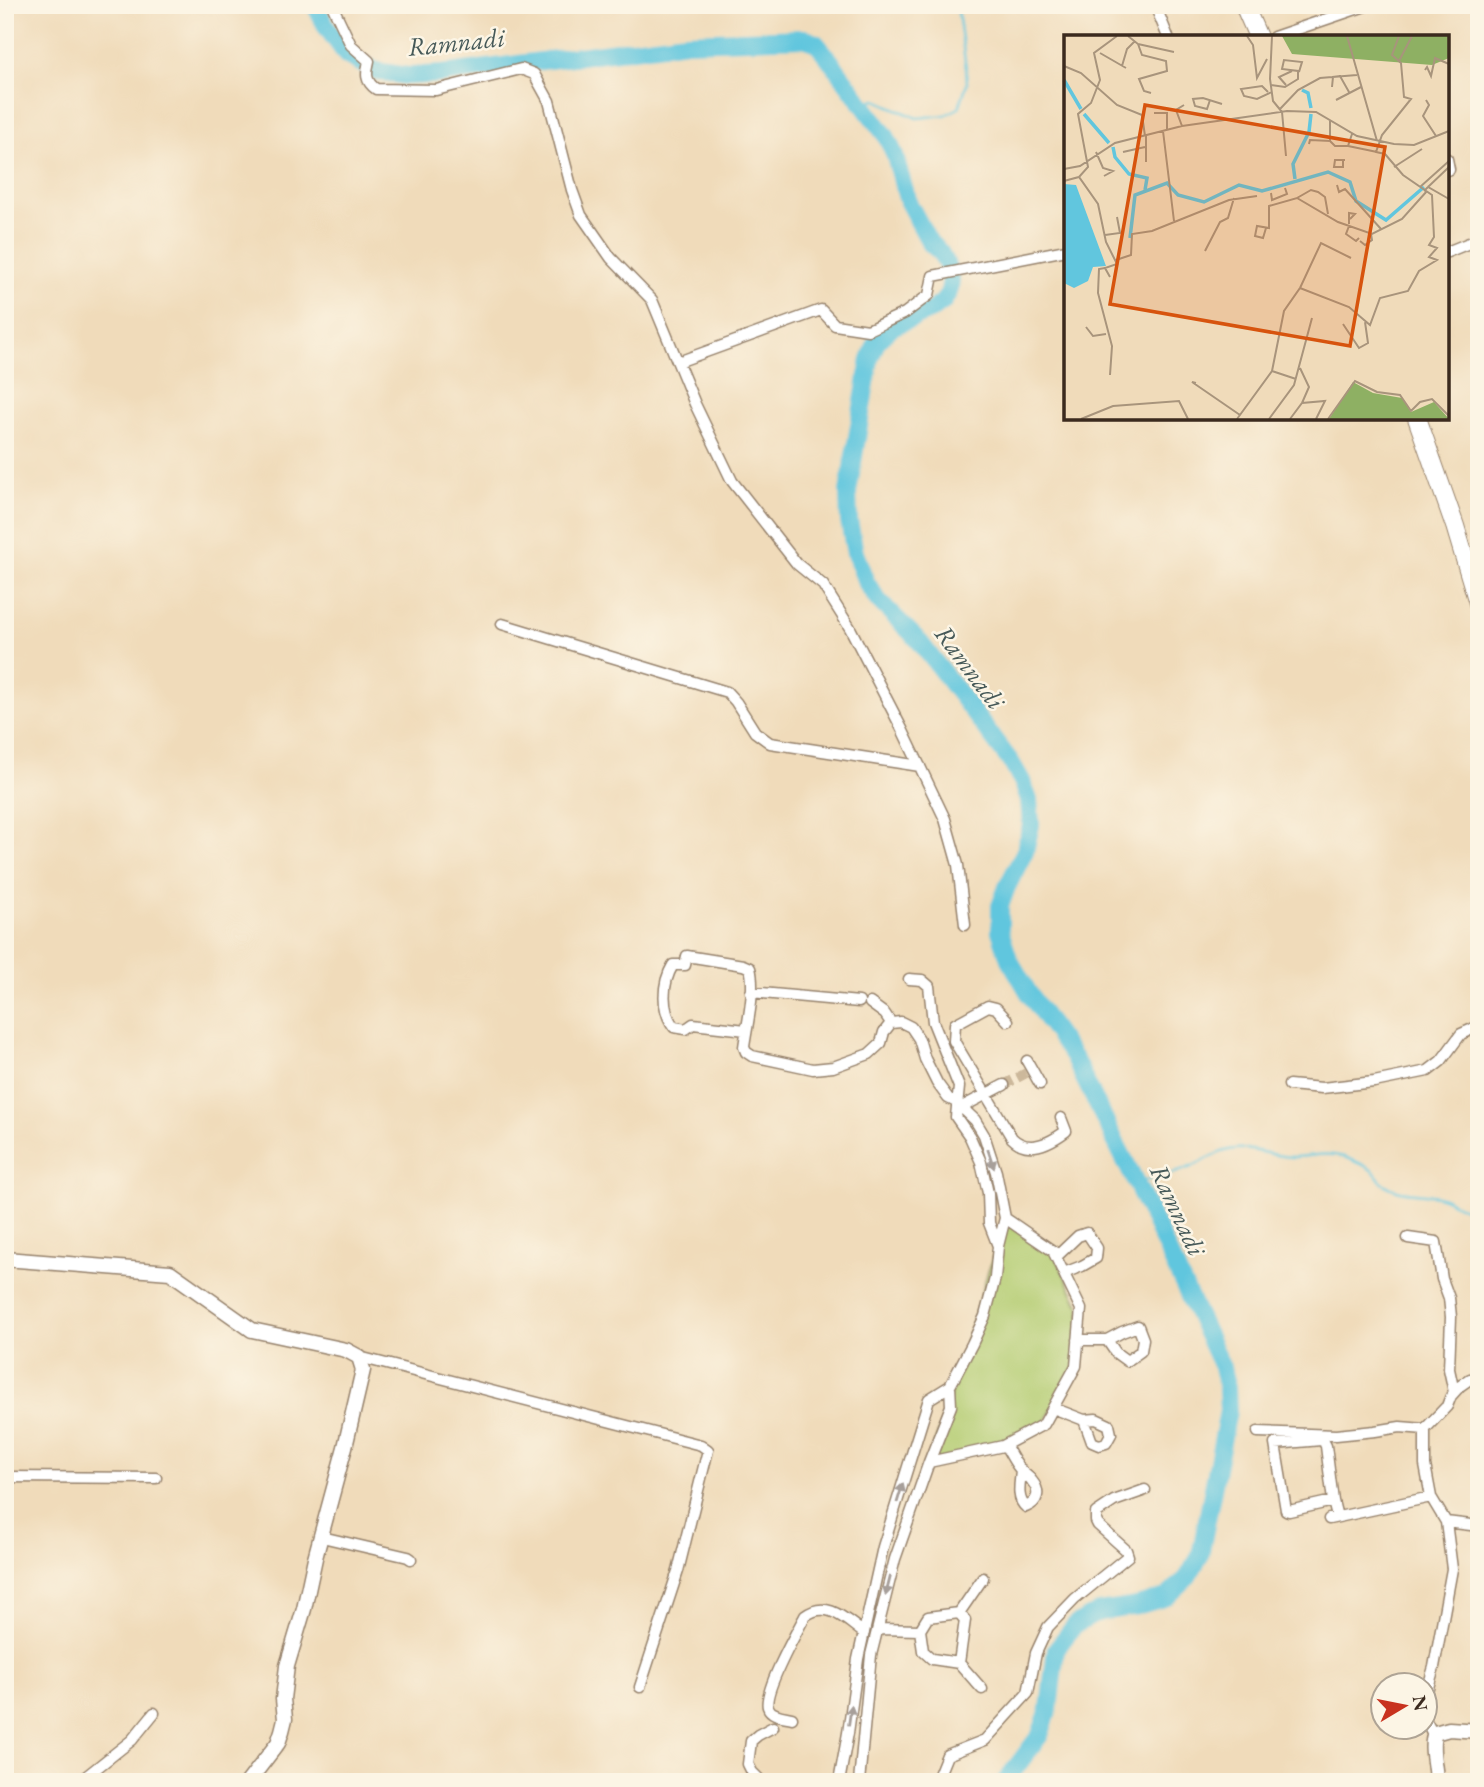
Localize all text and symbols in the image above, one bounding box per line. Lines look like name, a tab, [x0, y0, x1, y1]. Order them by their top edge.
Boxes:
water label: Ramnadi	[406, 20, 508, 64]
inset map	[1064, 35, 1449, 420]
water label: Ramnadi	[927, 618, 1014, 717]
one-way arrow	[986, 1149, 997, 1170]
water label: Ramnadi	[1142, 1159, 1215, 1263]
one-way arrow	[895, 1482, 905, 1503]
one-way arrow	[882, 1576, 893, 1598]
north arrow	[1368, 1672, 1438, 1742]
text: N	[1407, 1693, 1434, 1713]
one-way arrow	[845, 1703, 856, 1725]

